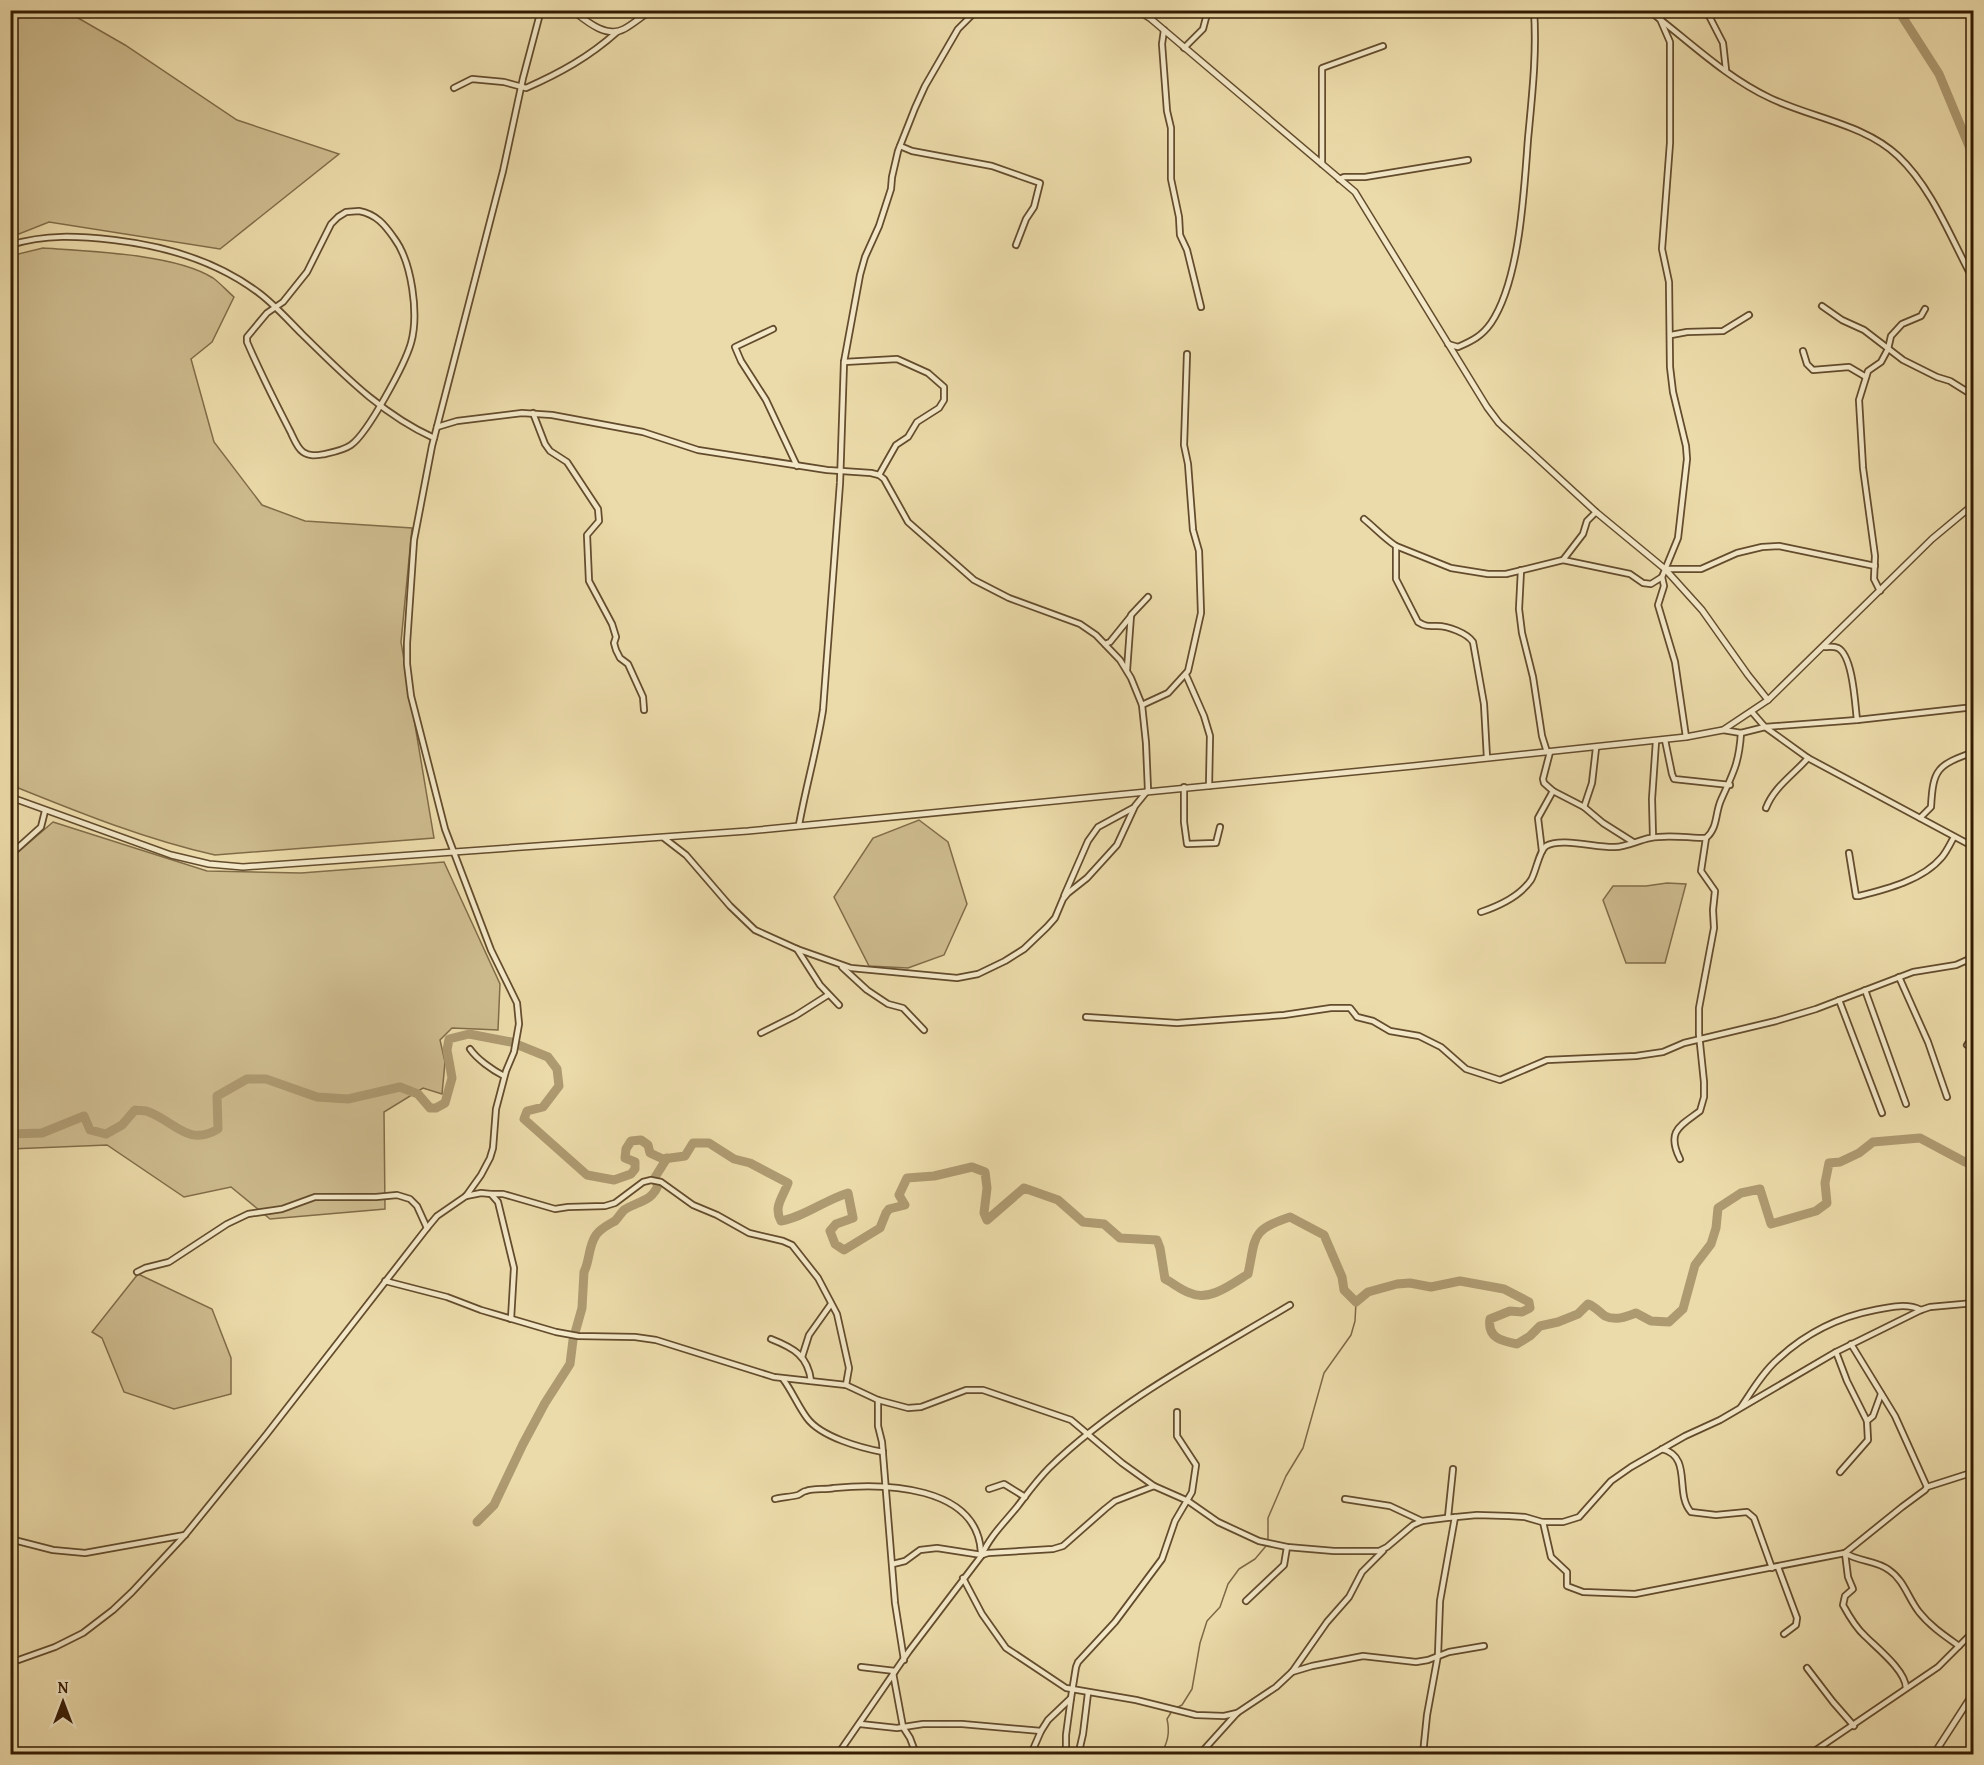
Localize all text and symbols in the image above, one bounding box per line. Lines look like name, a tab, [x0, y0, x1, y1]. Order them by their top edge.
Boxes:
north arrow	[33, 1672, 93, 1732]
text: N	[58, 1675, 69, 1699]

